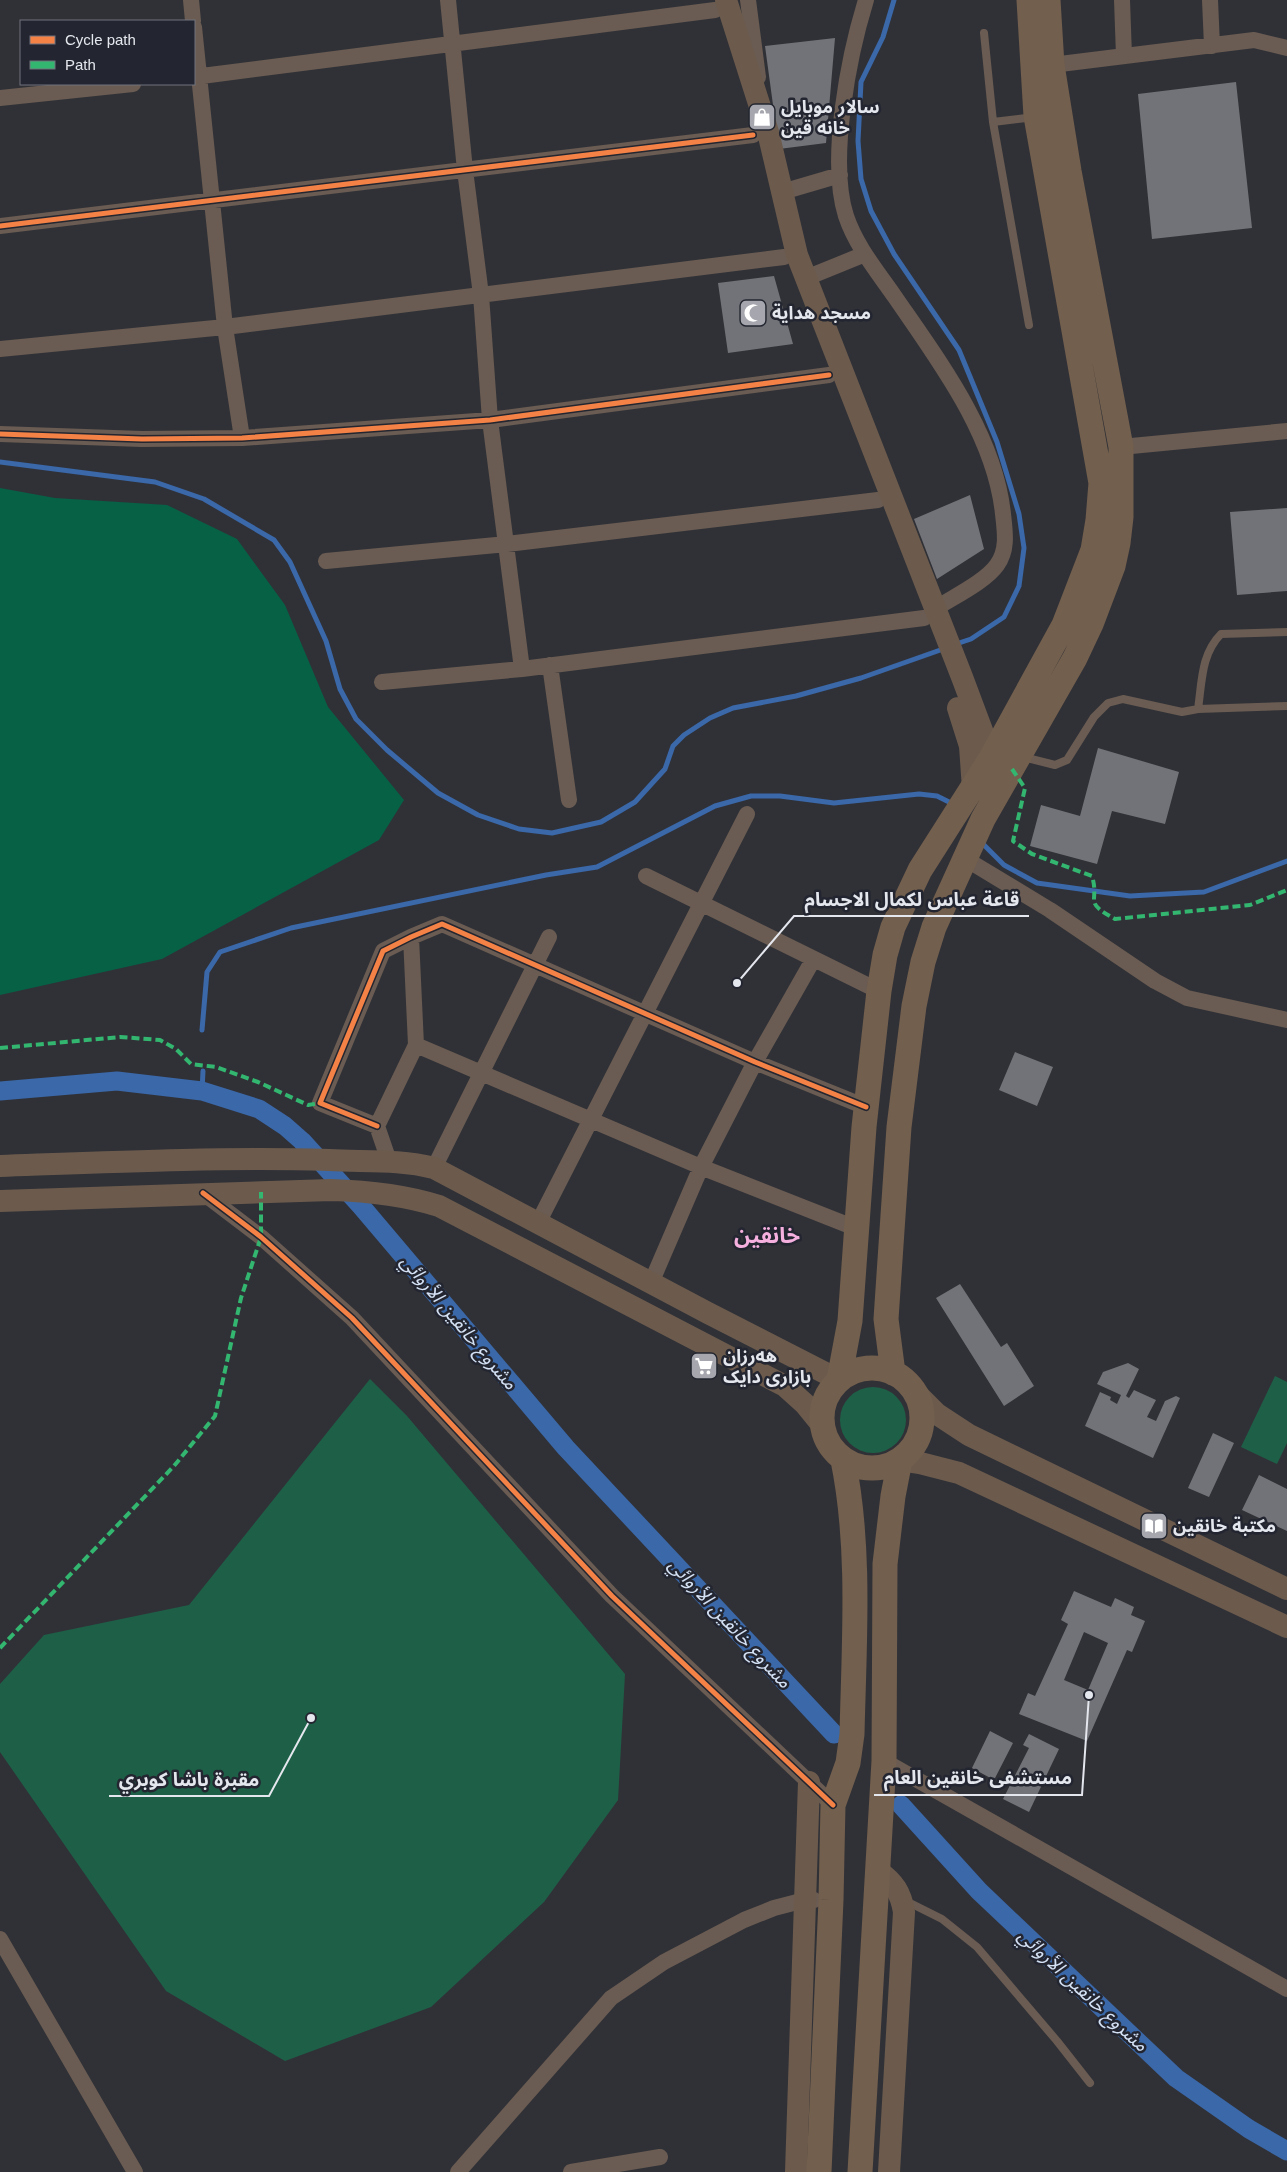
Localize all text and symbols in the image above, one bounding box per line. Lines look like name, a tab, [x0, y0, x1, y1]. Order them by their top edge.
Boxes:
legend	[20, 20, 195, 85]
text: Cycle path	[65, 31, 136, 48]
text: Path	[65, 56, 96, 73]
place label: سالار موبايل خانه قين	[781, 97, 880, 138]
shop icon: سالار موبايل خانه قين	[747, 102, 777, 132]
mosque icon: مسجد هداية	[738, 298, 768, 328]
place label: مسجد هداية	[772, 303, 871, 323]
callout: قاعة عباس لكمال الاجسام	[794, 882, 1029, 916]
text: قاعة عباس لكمال الاجسام	[805, 889, 1019, 914]
district label: خانقين	[734, 1223, 800, 1248]
water label: مشروع خانقين الأروائي	[393, 1250, 521, 1396]
place label: هەرزان بازاری دایک	[723, 1346, 811, 1388]
supermarket icon: هەرزان بازاری دایک	[689, 1351, 719, 1381]
library icon: مكتبة خانقين	[1139, 1511, 1169, 1541]
place label: مكتبة خانقين	[1173, 1516, 1276, 1536]
water label: مشروع خانقين الأروائي	[661, 1554, 795, 1695]
callout: مستشفى خانقين العام	[874, 1761, 1082, 1795]
callout: مقبرة باشا كوبري	[109, 1762, 269, 1796]
text: مستشفى خانقين العام	[884, 1767, 1072, 1792]
text: مقبرة باشا كوبري	[119, 1769, 259, 1794]
water label: مشروع خانقين الأروائي	[1011, 1925, 1152, 2059]

